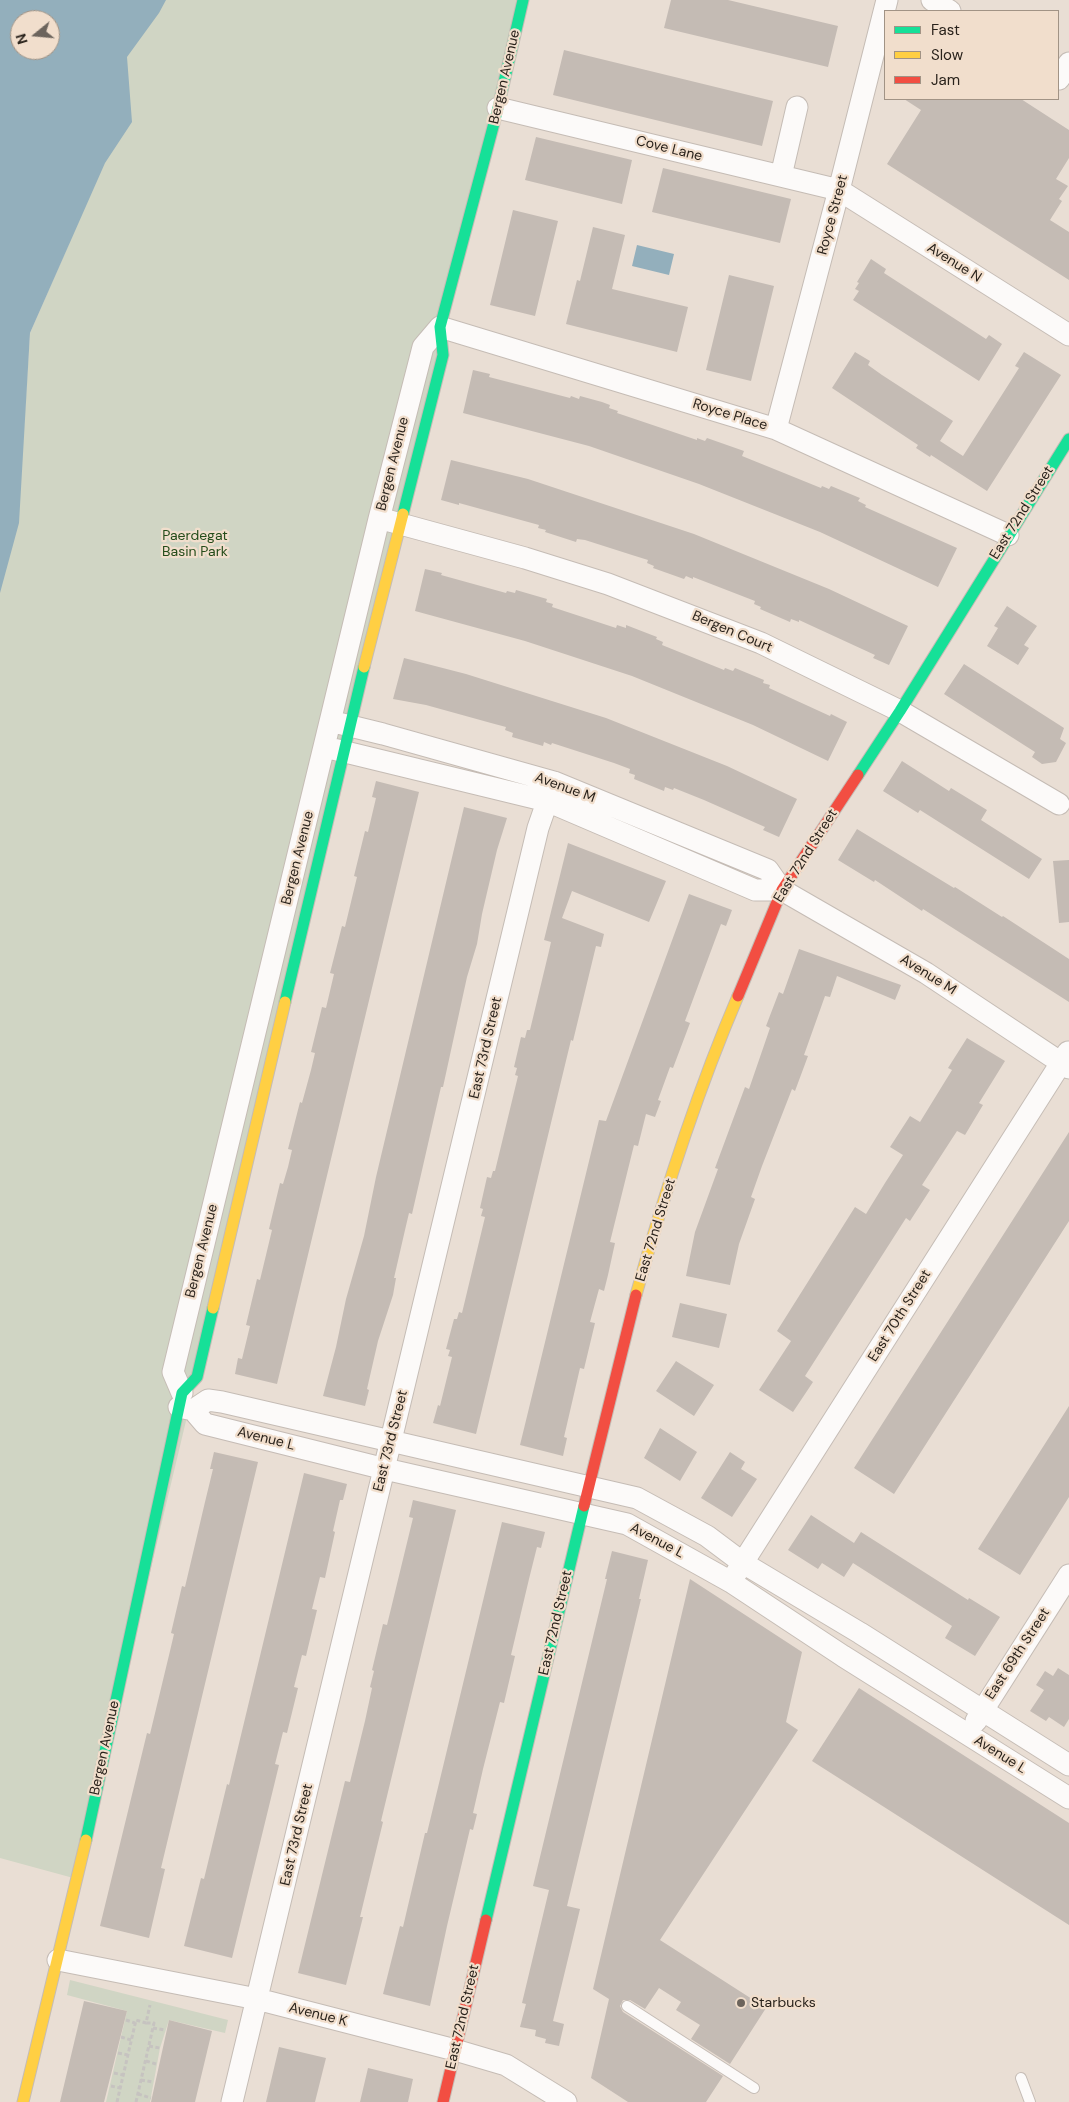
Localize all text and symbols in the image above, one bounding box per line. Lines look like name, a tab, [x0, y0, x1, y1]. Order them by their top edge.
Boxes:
north arrow	[10, 10, 60, 60]
legend	[884, 10, 1059, 100]
text: Fast	[931, 20, 960, 40]
street label: Bergen Avenue	[486, 28, 524, 126]
text: N	[12, 32, 32, 47]
text: Slow	[931, 45, 963, 65]
text: Jam	[931, 70, 960, 90]
street label: Cove Lane	[634, 133, 704, 165]
street label: Royce Street	[814, 173, 852, 257]
street label: Avenue N	[924, 240, 984, 286]
street label: Royce Place	[691, 396, 769, 434]
street label: Bergen Avenue	[373, 415, 413, 513]
street label: East 72nd Street	[987, 463, 1057, 563]
park label: Paerdegat Basin Park	[162, 528, 228, 560]
street label: Bergen Court	[689, 608, 775, 656]
street label: Avenue M	[532, 769, 598, 807]
street label: East 72nd Street	[771, 806, 841, 906]
street label: Bergen Avenue	[278, 809, 318, 907]
street label: Avenue M	[897, 951, 959, 999]
street label: East 73rd Street	[466, 995, 506, 1101]
street label: East 72nd Street	[632, 1176, 680, 1284]
street label: Bergen Avenue	[182, 1202, 222, 1300]
street label: East 70th Street	[865, 1267, 935, 1365]
street label: East 73rd Street	[370, 1389, 412, 1493]
street label: Avenue L	[236, 1424, 296, 1454]
street label: Avenue L	[627, 1520, 687, 1562]
street label: East 72nd Street	[536, 1569, 576, 1677]
street label: East 69th Street	[982, 1605, 1054, 1703]
street label: Bergen Avenue	[87, 1699, 123, 1797]
street label: Avenue L	[971, 1732, 1029, 1778]
street label: East 73rd Street	[277, 1782, 317, 1888]
street label: East 72nd Street	[443, 1963, 483, 2071]
place label: Starbucks	[751, 1995, 816, 2011]
marker: Starbucks	[735, 1997, 747, 2009]
street label: Avenue K	[287, 2000, 349, 2030]

